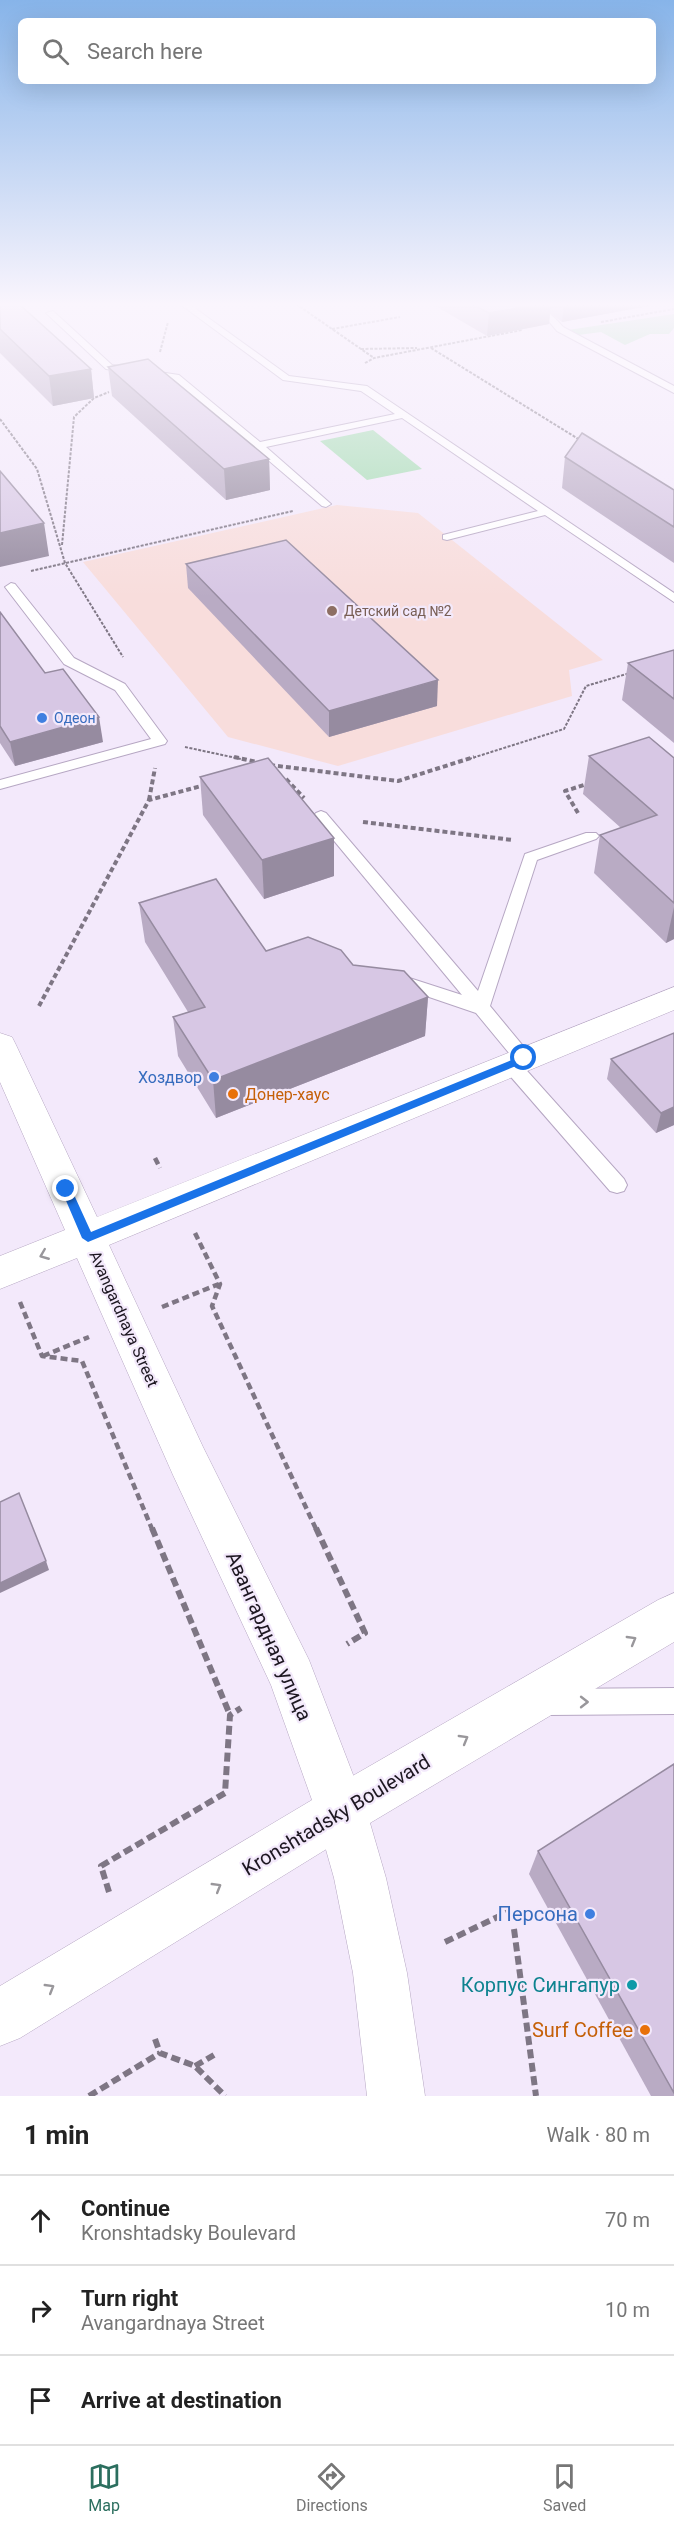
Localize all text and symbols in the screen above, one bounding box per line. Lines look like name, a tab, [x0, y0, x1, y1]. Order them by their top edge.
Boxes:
search box	[18, 18, 656, 84]
icon: search	[39, 35, 72, 68]
text: Search here	[87, 39, 203, 64]
place label: Детский сад №2	[344, 603, 452, 619]
marker: Детский сад №2	[325, 604, 339, 618]
place label: Одеон	[54, 710, 96, 726]
marker: Одеон	[35, 711, 49, 725]
route start	[510, 1044, 536, 1070]
place label: Хоздвор	[138, 1068, 202, 1087]
marker: Хоздвор	[207, 1070, 221, 1084]
place label: Донер-хаус	[245, 1085, 330, 1104]
marker: Донер-хаус	[226, 1087, 240, 1101]
route end	[52, 1175, 78, 1201]
one-way arrow	[39, 1248, 50, 1261]
street label: Avangardnaya Street	[85, 1248, 163, 1390]
street label: Авангардная улица	[221, 1548, 317, 1724]
one-way arrow	[626, 1636, 636, 1648]
one-way arrow	[580, 1696, 589, 1708]
one-way arrow	[458, 1735, 468, 1746]
street label: Kronshtadsky Boulevard	[238, 1749, 434, 1881]
one-way arrow	[211, 1882, 221, 1894]
place label: Персона	[498, 1902, 578, 1926]
marker: Персона	[583, 1907, 597, 1921]
place label: Корпус Сингапур	[461, 1973, 620, 1997]
marker: Корпус Сингапур	[625, 1978, 639, 1992]
one-way arrow	[44, 1983, 54, 1995]
place label: Surf Coffee	[532, 2018, 633, 2042]
marker: Surf Coffee	[638, 2023, 652, 2037]
text: 1 min	[24, 2120, 89, 2150]
text: Walk · 80 m	[547, 2123, 650, 2147]
text: Continue	[81, 2196, 170, 2221]
icon: ahead	[24, 2204, 57, 2237]
text: 70 m	[605, 2208, 650, 2232]
text: Kronshtadsky Boulevard	[81, 2221, 296, 2245]
text: Turn right	[81, 2286, 178, 2311]
icon: right	[24, 2294, 57, 2327]
text: 10 m	[605, 2298, 650, 2322]
text: Avangardnaya Street	[81, 2311, 265, 2335]
icon: arrive	[24, 2384, 57, 2417]
text: Arrive at destination	[81, 2388, 282, 2413]
tab: Map	[88, 2460, 121, 2515]
tab: Directions	[296, 2460, 368, 2515]
tab: Saved	[543, 2460, 586, 2515]

